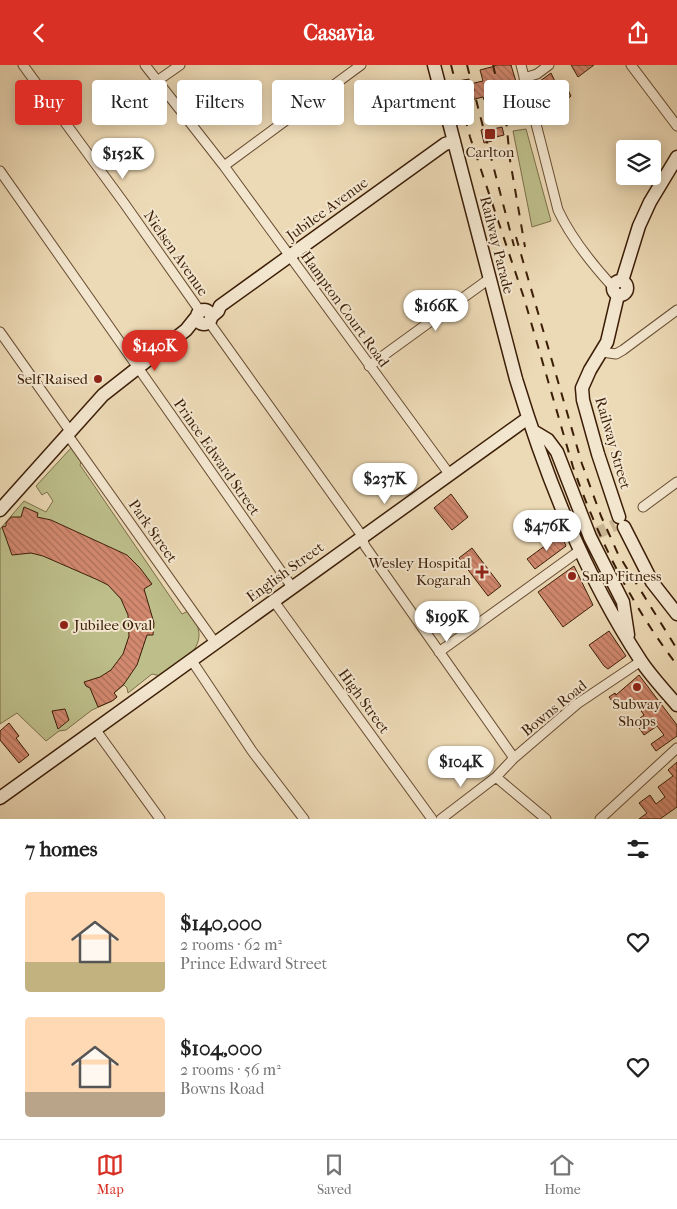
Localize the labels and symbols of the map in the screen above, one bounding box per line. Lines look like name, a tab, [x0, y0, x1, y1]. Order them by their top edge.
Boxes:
marker: Carlton	[483, 127, 497, 141]
pin: $152K	[88, 137, 158, 180]
place label: Carlton	[466, 143, 515, 161]
street label: Jubilee Avenue	[282, 173, 372, 245]
street label: Railway Parade	[476, 194, 518, 296]
street label: Nielsen Avenue	[140, 207, 212, 300]
street label: Hampton Court Road	[297, 248, 394, 371]
pin: $166K	[401, 289, 471, 332]
pin: $140K	[120, 329, 190, 372]
place label: Self Raised	[17, 370, 89, 388]
marker: Self Raised	[92, 373, 104, 385]
street label: Prince Edward Street	[170, 395, 264, 519]
street label: Railway Street	[591, 395, 635, 492]
pin: $237K	[350, 463, 420, 505]
street label: Park Street	[125, 496, 182, 566]
pin: $476K	[512, 509, 582, 552]
street label: English Street	[243, 538, 328, 606]
place label: Wesley Hospital Kogarah	[367, 554, 472, 589]
marker: Wesley Hospital Kogarah	[475, 565, 489, 579]
place label: Snap Fitness	[582, 567, 662, 585]
marker: Snap Fitness	[566, 570, 578, 582]
pin: $199K	[412, 601, 482, 643]
place label: Jubilee Oval	[73, 616, 152, 634]
marker: Jubilee Oval	[58, 619, 70, 631]
street label: High Street	[335, 665, 394, 737]
street label: Bowns Road	[518, 676, 591, 740]
marker: Subway Shops	[631, 681, 643, 693]
place label: Subway Shops	[612, 695, 663, 730]
pin: $104K	[426, 745, 496, 788]

